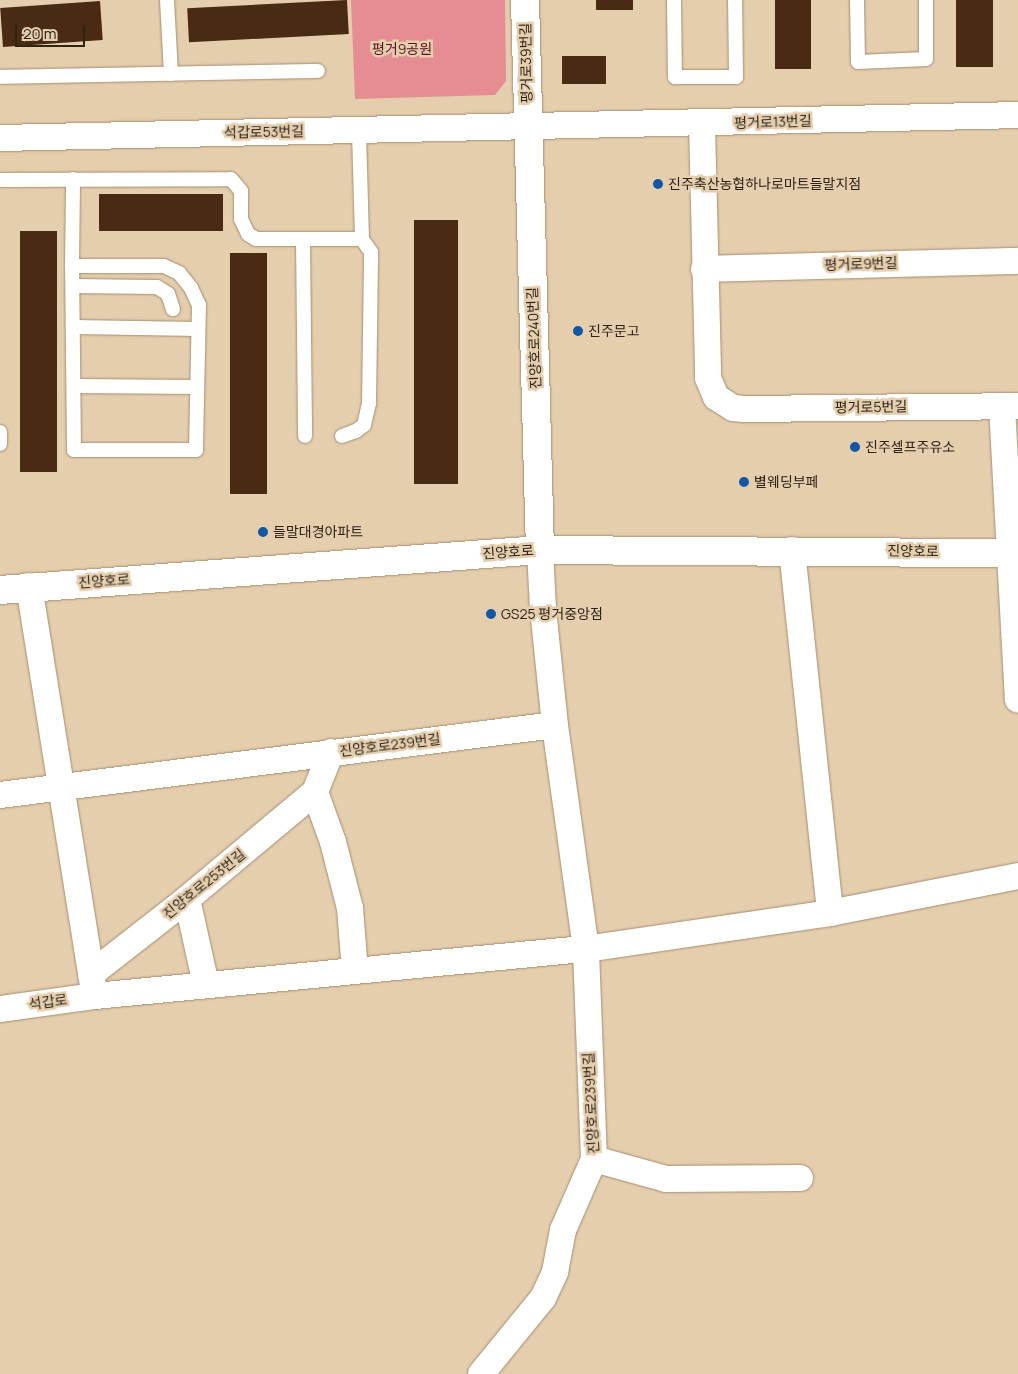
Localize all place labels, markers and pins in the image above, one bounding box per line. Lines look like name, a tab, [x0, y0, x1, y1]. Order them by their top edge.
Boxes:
place label: 진주축산농협하나로마트들말지점	[668, 176, 861, 192]
marker: 진주축산농협하나로마트들말지점	[652, 178, 664, 190]
place label: 진주문고	[588, 323, 640, 339]
marker: 진주문고	[572, 325, 584, 337]
place label: 진주셀프주유소	[865, 439, 955, 455]
marker: 진주셀프주유소	[849, 441, 861, 453]
place label: 별웨딩부페	[754, 474, 818, 490]
marker: 별웨딩부페	[738, 476, 750, 488]
place label: 들말대경아파트	[273, 524, 363, 540]
marker: 들말대경아파트	[257, 526, 269, 538]
place label: GS25 평거중앙점	[501, 606, 603, 622]
marker: GS25 평거중앙점	[485, 608, 497, 620]

